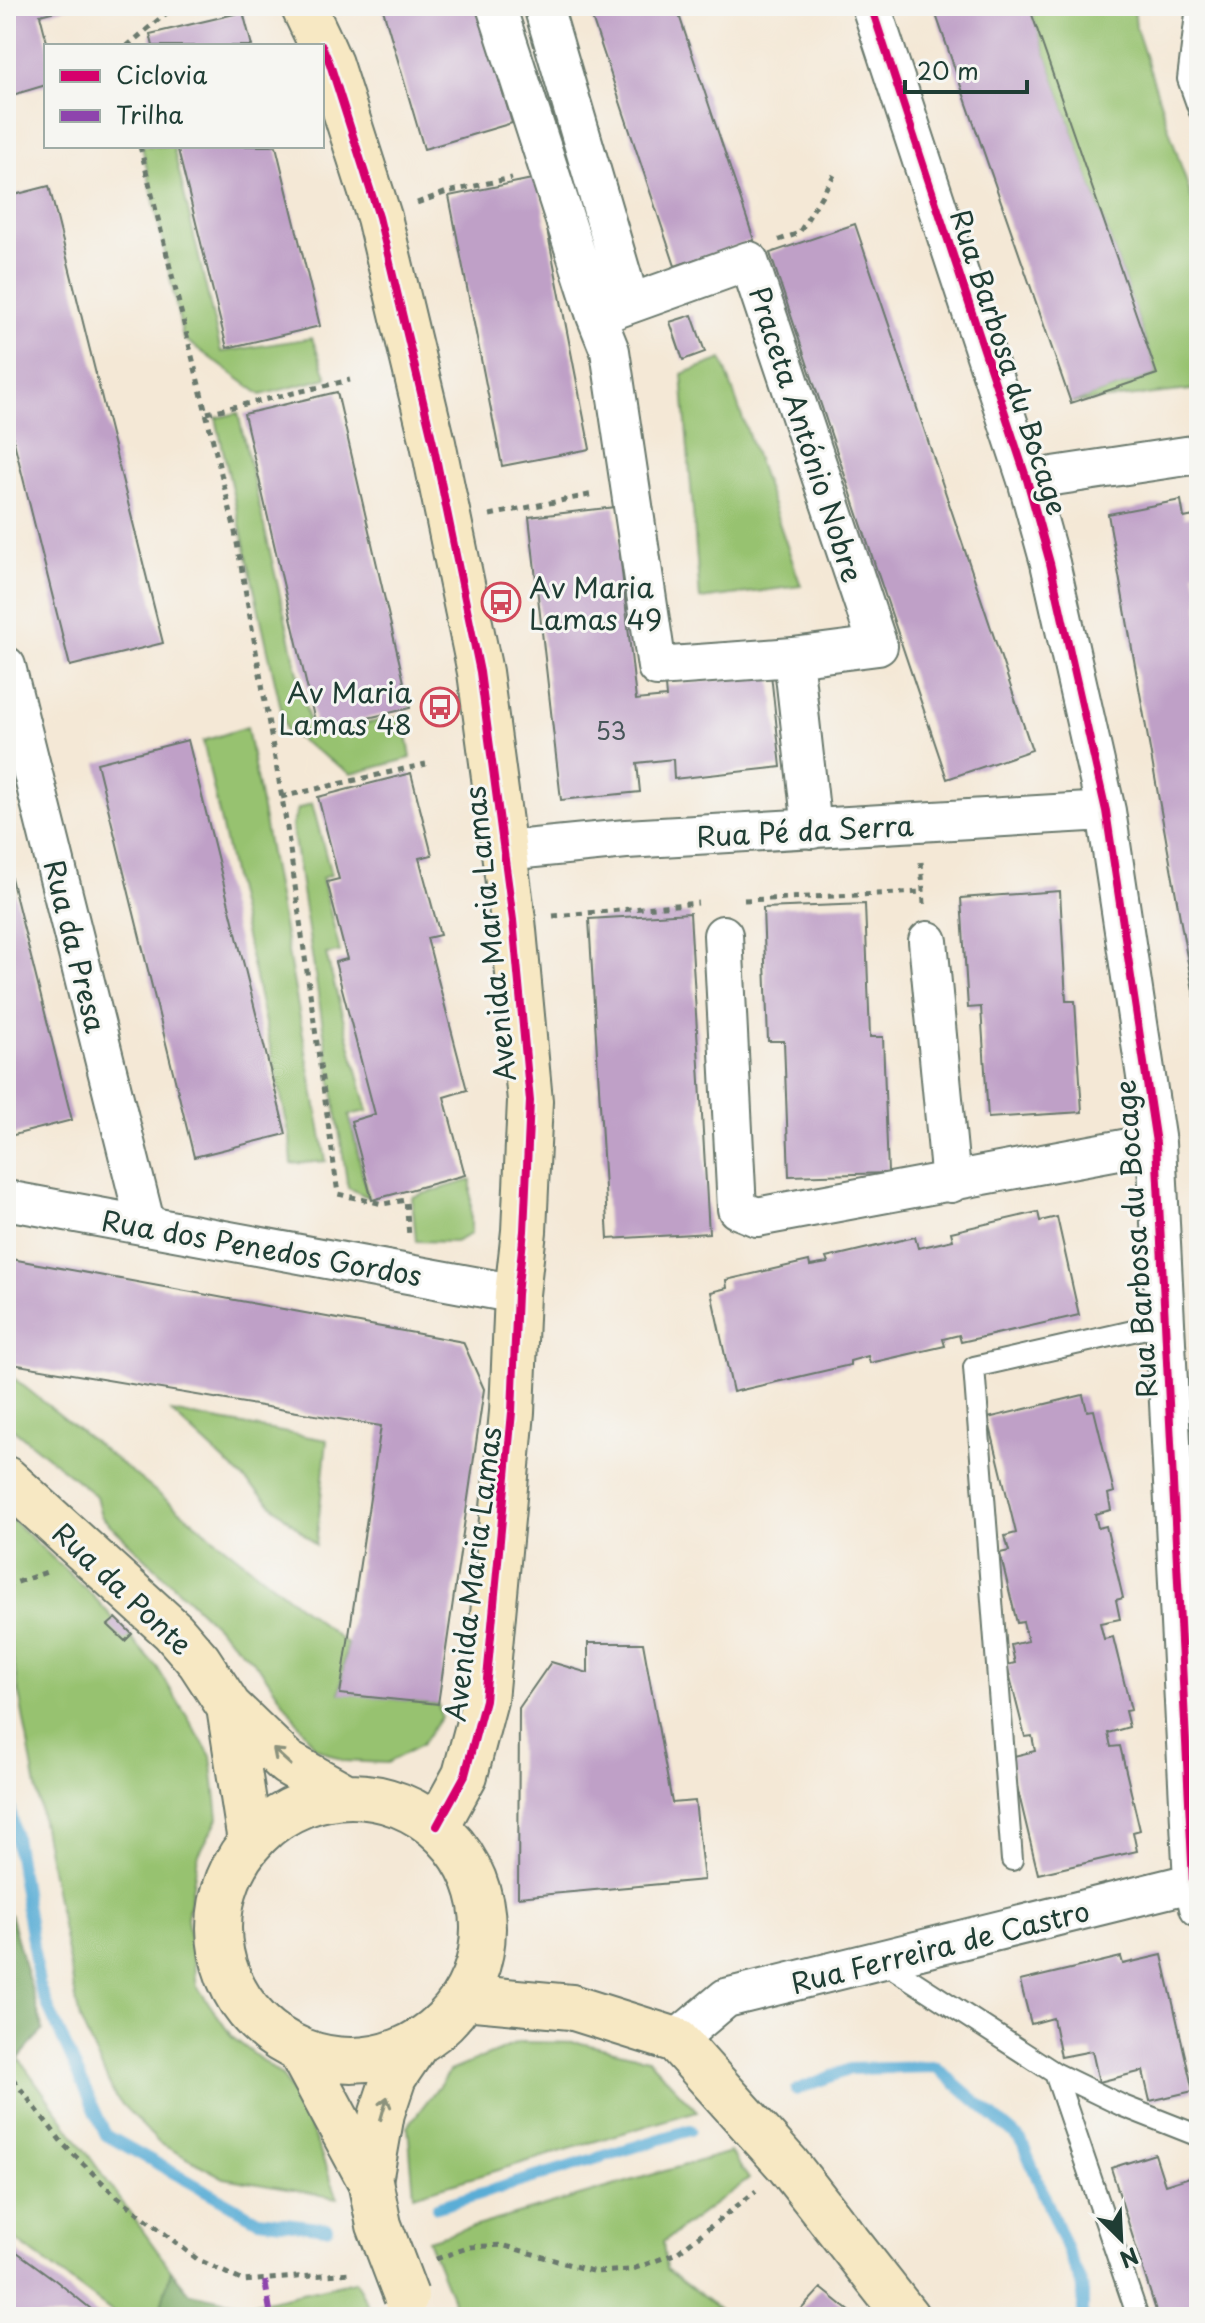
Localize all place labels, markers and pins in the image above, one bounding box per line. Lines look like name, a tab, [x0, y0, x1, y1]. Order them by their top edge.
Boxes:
place label: Av Maria Lamas 49	[529, 565, 662, 640]
bus stop icon: Av Maria Lamas 49	[480, 581, 522, 623]
place label: Av Maria Lamas 48	[278, 670, 412, 745]
bus stop icon: Av Maria Lamas 48	[419, 686, 461, 728]

